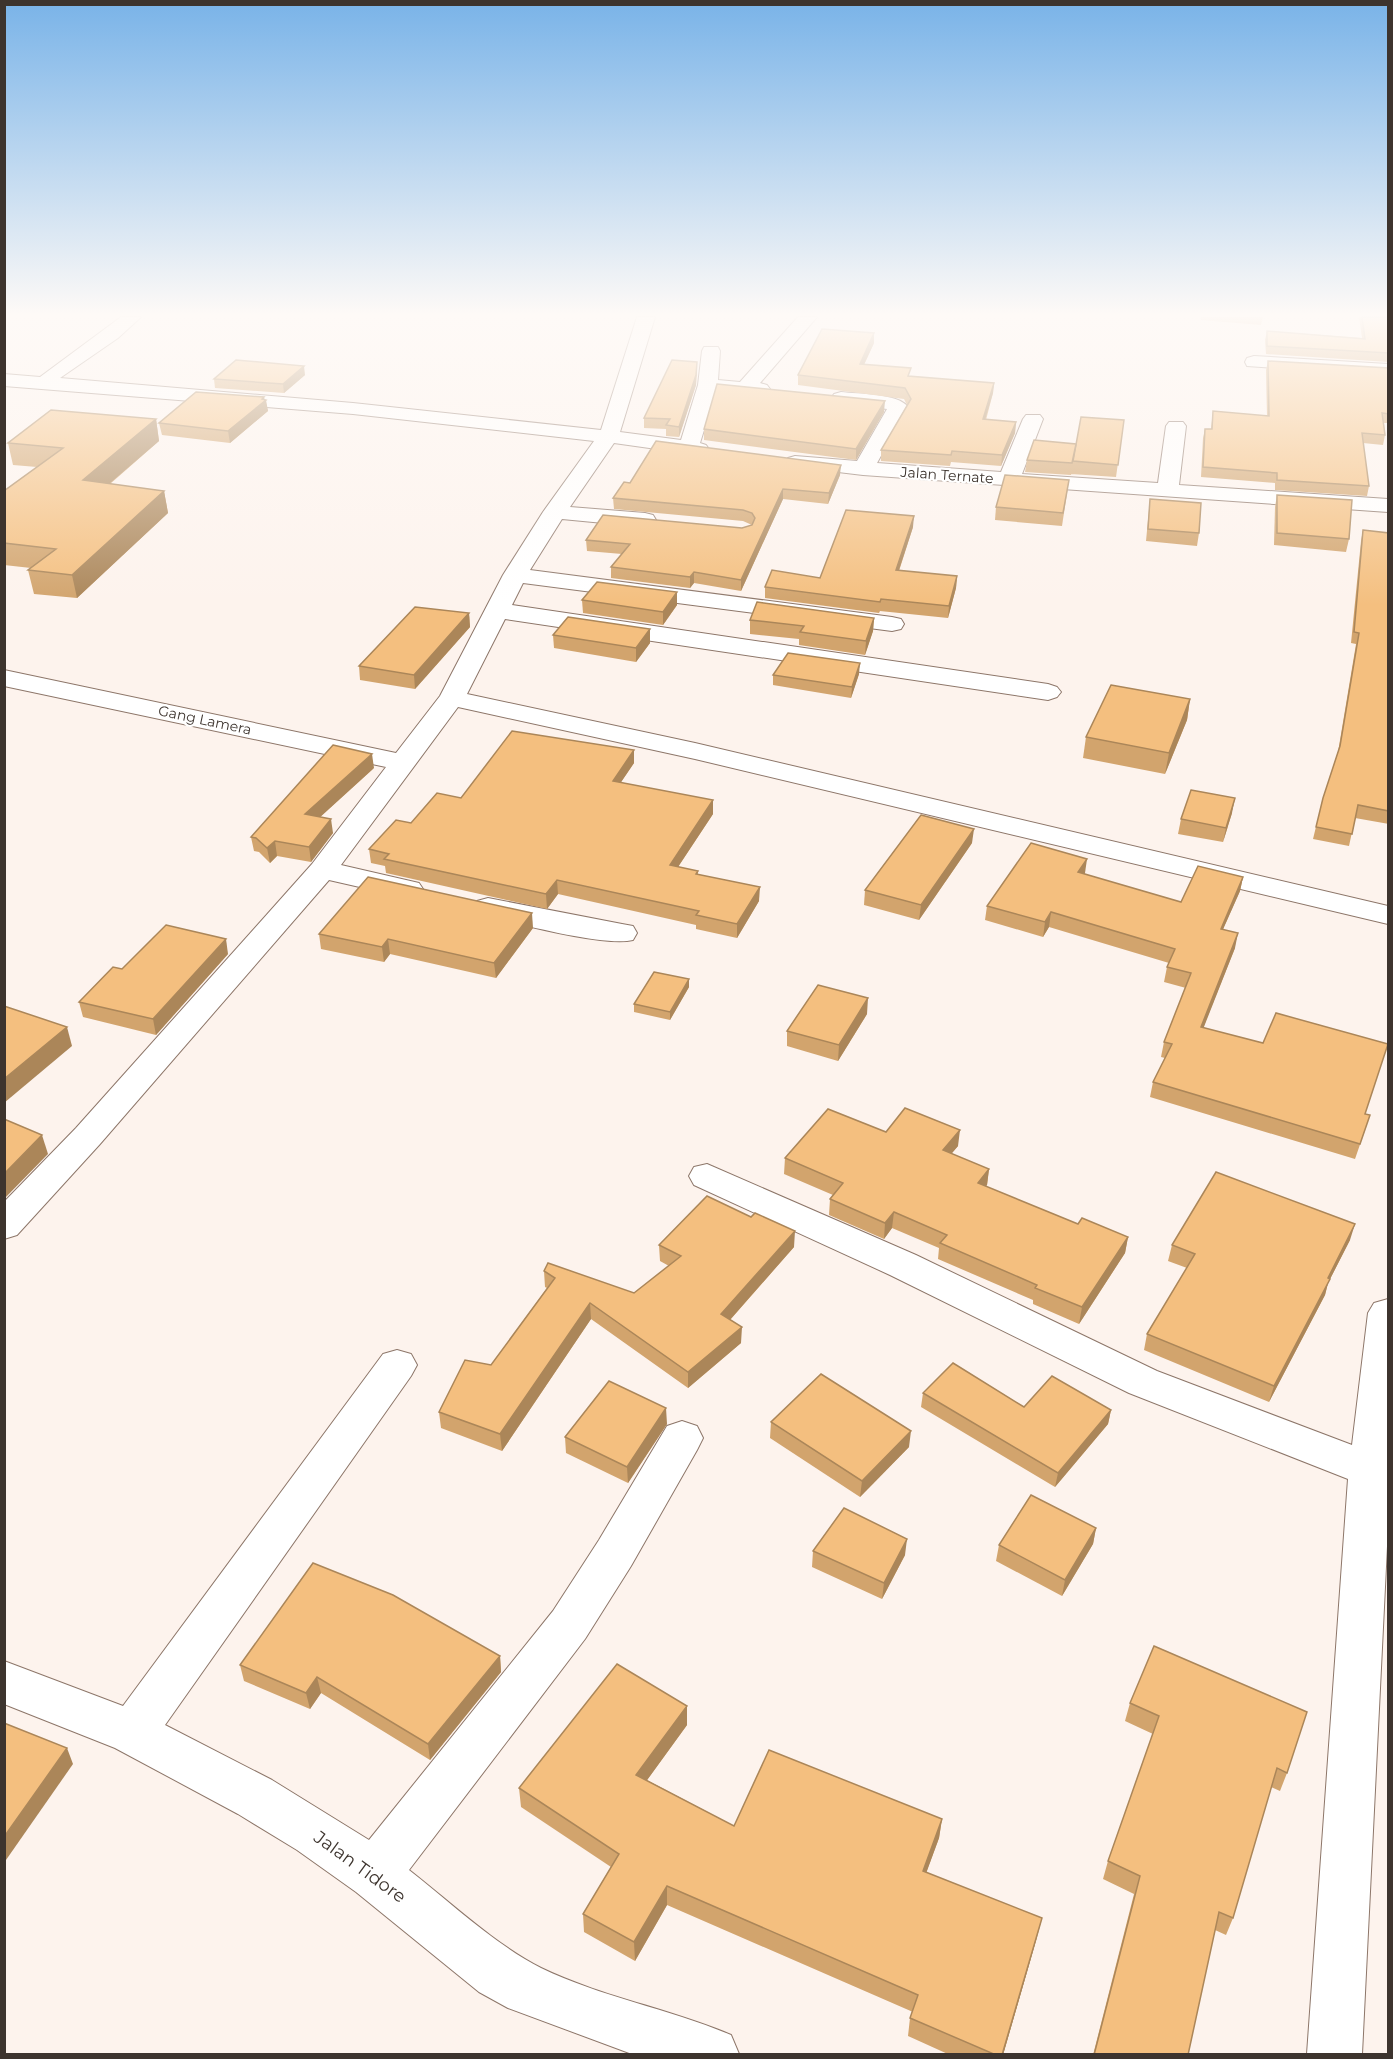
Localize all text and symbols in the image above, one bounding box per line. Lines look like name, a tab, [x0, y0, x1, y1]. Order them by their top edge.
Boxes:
street label: Jalan Ternate	[899, 463, 994, 487]
street label: Gang Lamera	[157, 701, 253, 739]
street label: Jalan Tidore	[309, 1826, 410, 1908]

